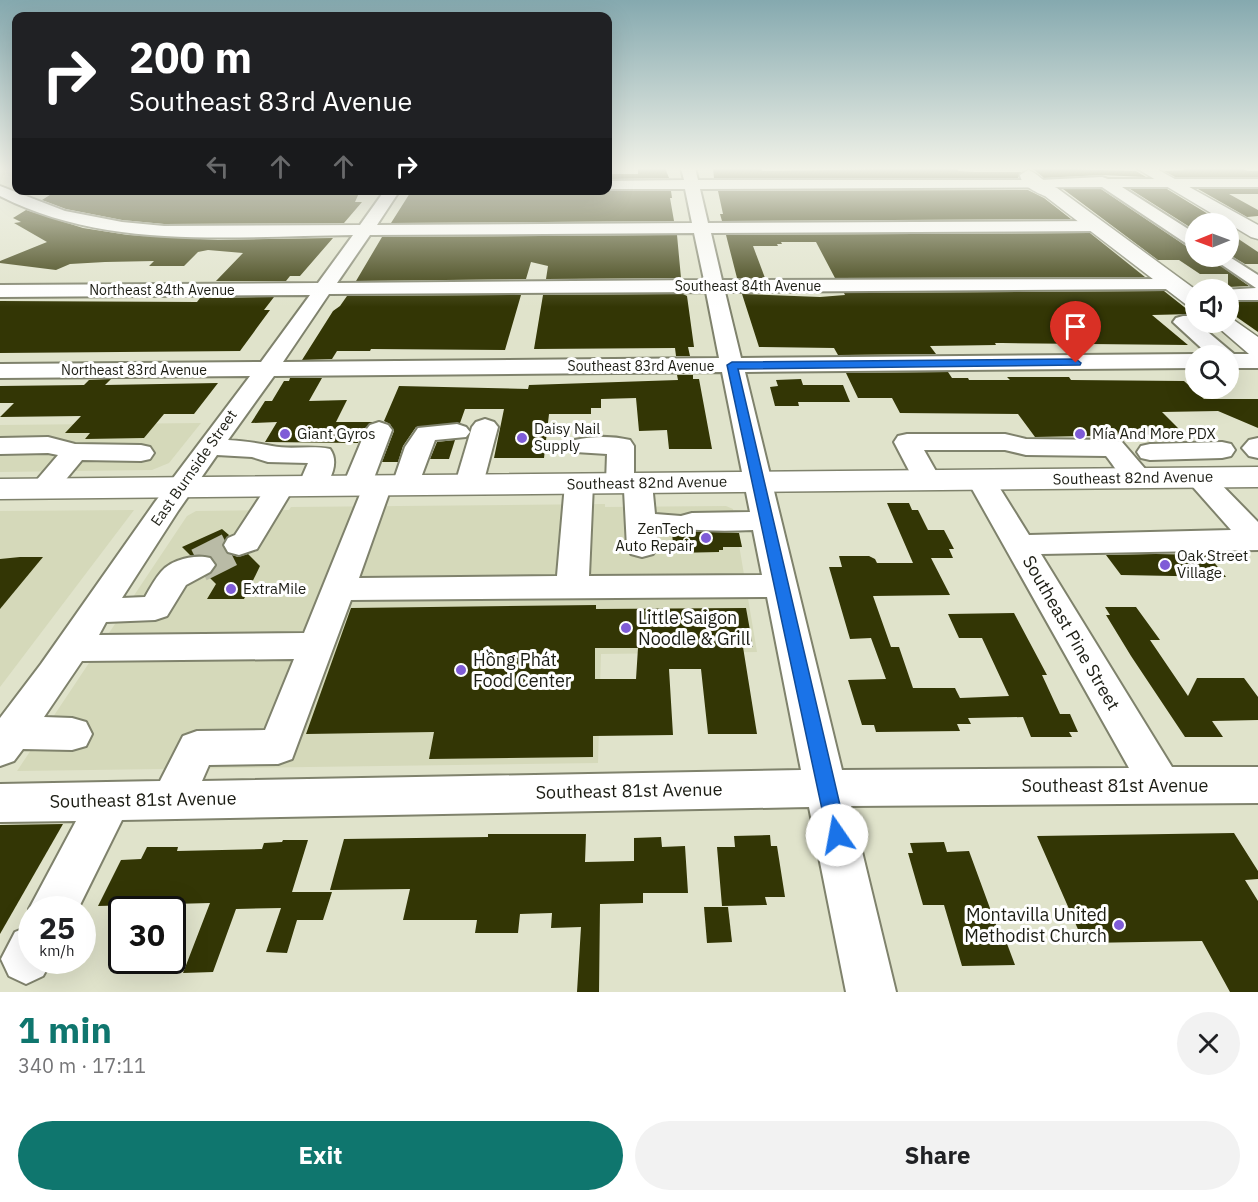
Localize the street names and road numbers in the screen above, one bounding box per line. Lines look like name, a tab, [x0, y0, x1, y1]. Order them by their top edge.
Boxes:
street label: Southeast 84th Avenue	[675, 277, 822, 295]
street label: Northeast 84th Avenue	[89, 281, 235, 299]
street label: Southeast 83rd Avenue	[568, 357, 715, 375]
street label: Northeast 83rd Avenue	[61, 361, 207, 379]
street label: East Burnside Street	[146, 406, 241, 530]
street label: Southeast 82nd Avenue	[1053, 467, 1213, 488]
street label: Southeast 82nd Avenue	[567, 472, 727, 493]
street label: Southeast Pine Street	[1018, 551, 1125, 714]
street label: Southeast 81st Avenue	[1022, 774, 1209, 797]
street label: Southeast 81st Avenue	[535, 777, 723, 804]
street label: Southeast 81st Avenue	[49, 786, 237, 813]

